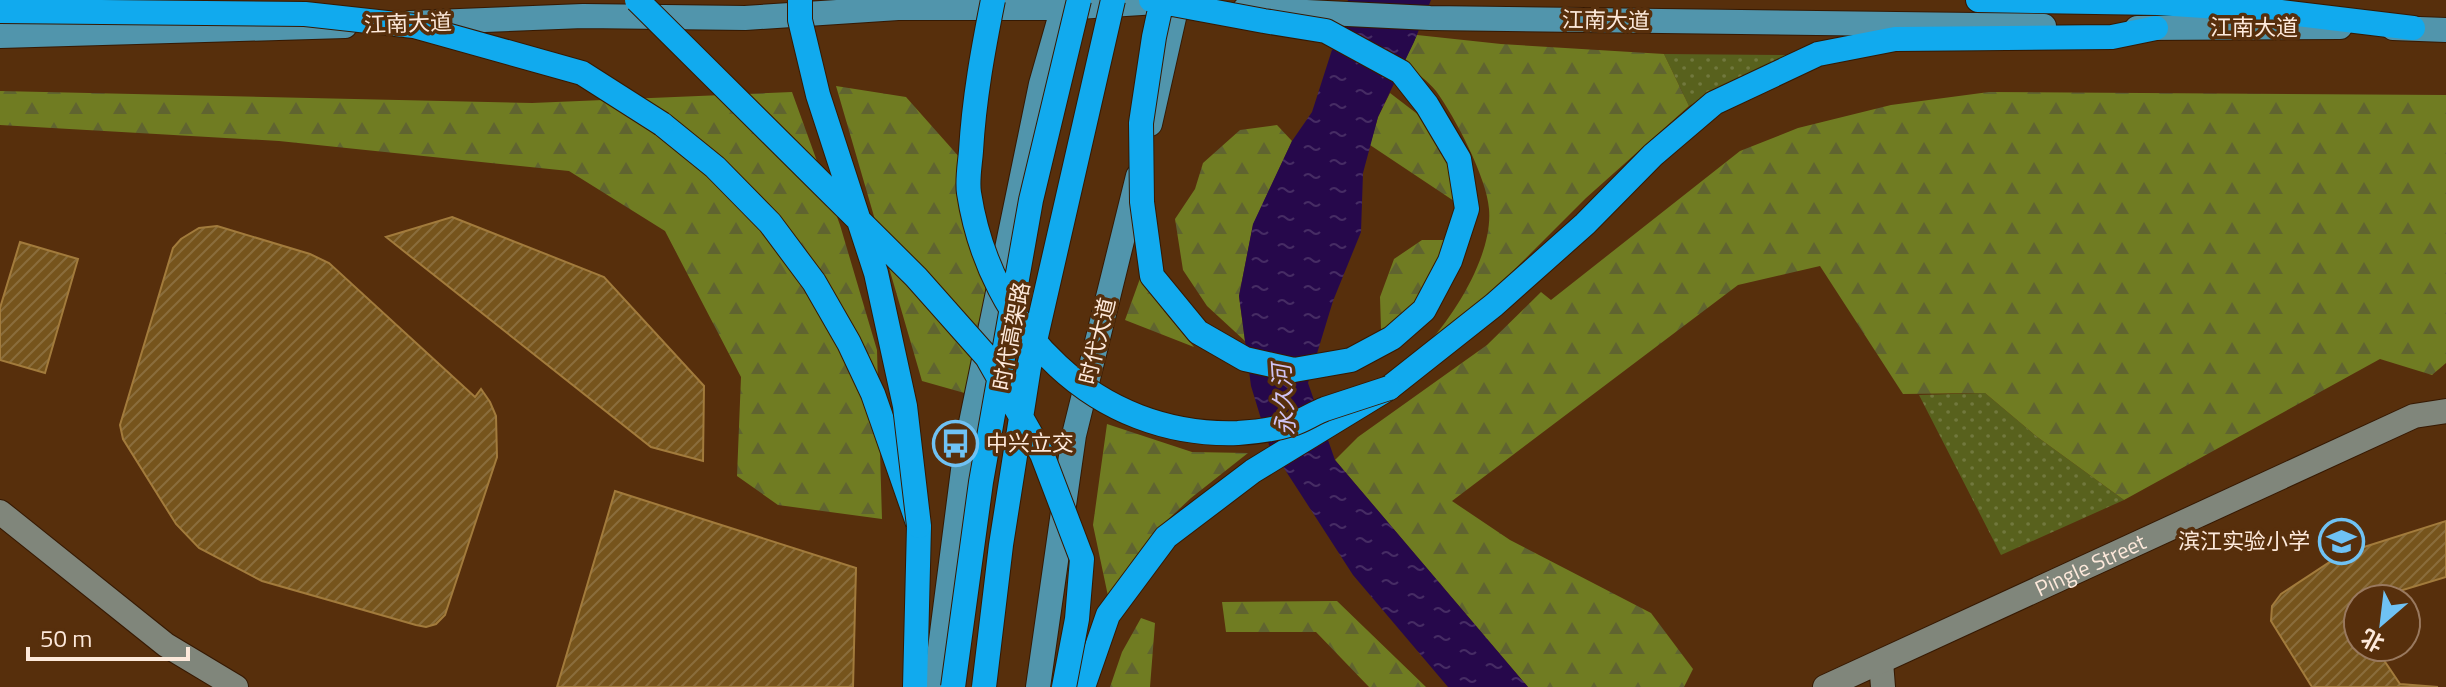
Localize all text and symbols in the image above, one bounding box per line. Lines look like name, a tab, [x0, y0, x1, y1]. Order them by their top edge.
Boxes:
street label: 江南大道	[1562, 2, 1650, 38]
street label: 江南大道	[363, 4, 453, 42]
street label: 江南大道	[2210, 10, 2298, 44]
street label: 时代高架路	[984, 279, 1038, 393]
street label: 时代大道	[1070, 294, 1124, 388]
water label: 永久河	[1262, 359, 1303, 437]
bus stop icon: 中兴立交	[931, 419, 979, 467]
place label: 中兴立交	[986, 426, 1074, 460]
school or university icon: 滨江实验小学	[2317, 517, 2365, 565]
place label: 滨江实验小学	[2178, 524, 2310, 558]
street label: Pingle Street	[2029, 525, 2152, 605]
north arrow	[2342, 583, 2422, 663]
scale bar	[28, 611, 188, 661]
text: 50 m	[40, 620, 92, 656]
text: 北	[2355, 620, 2390, 661]

